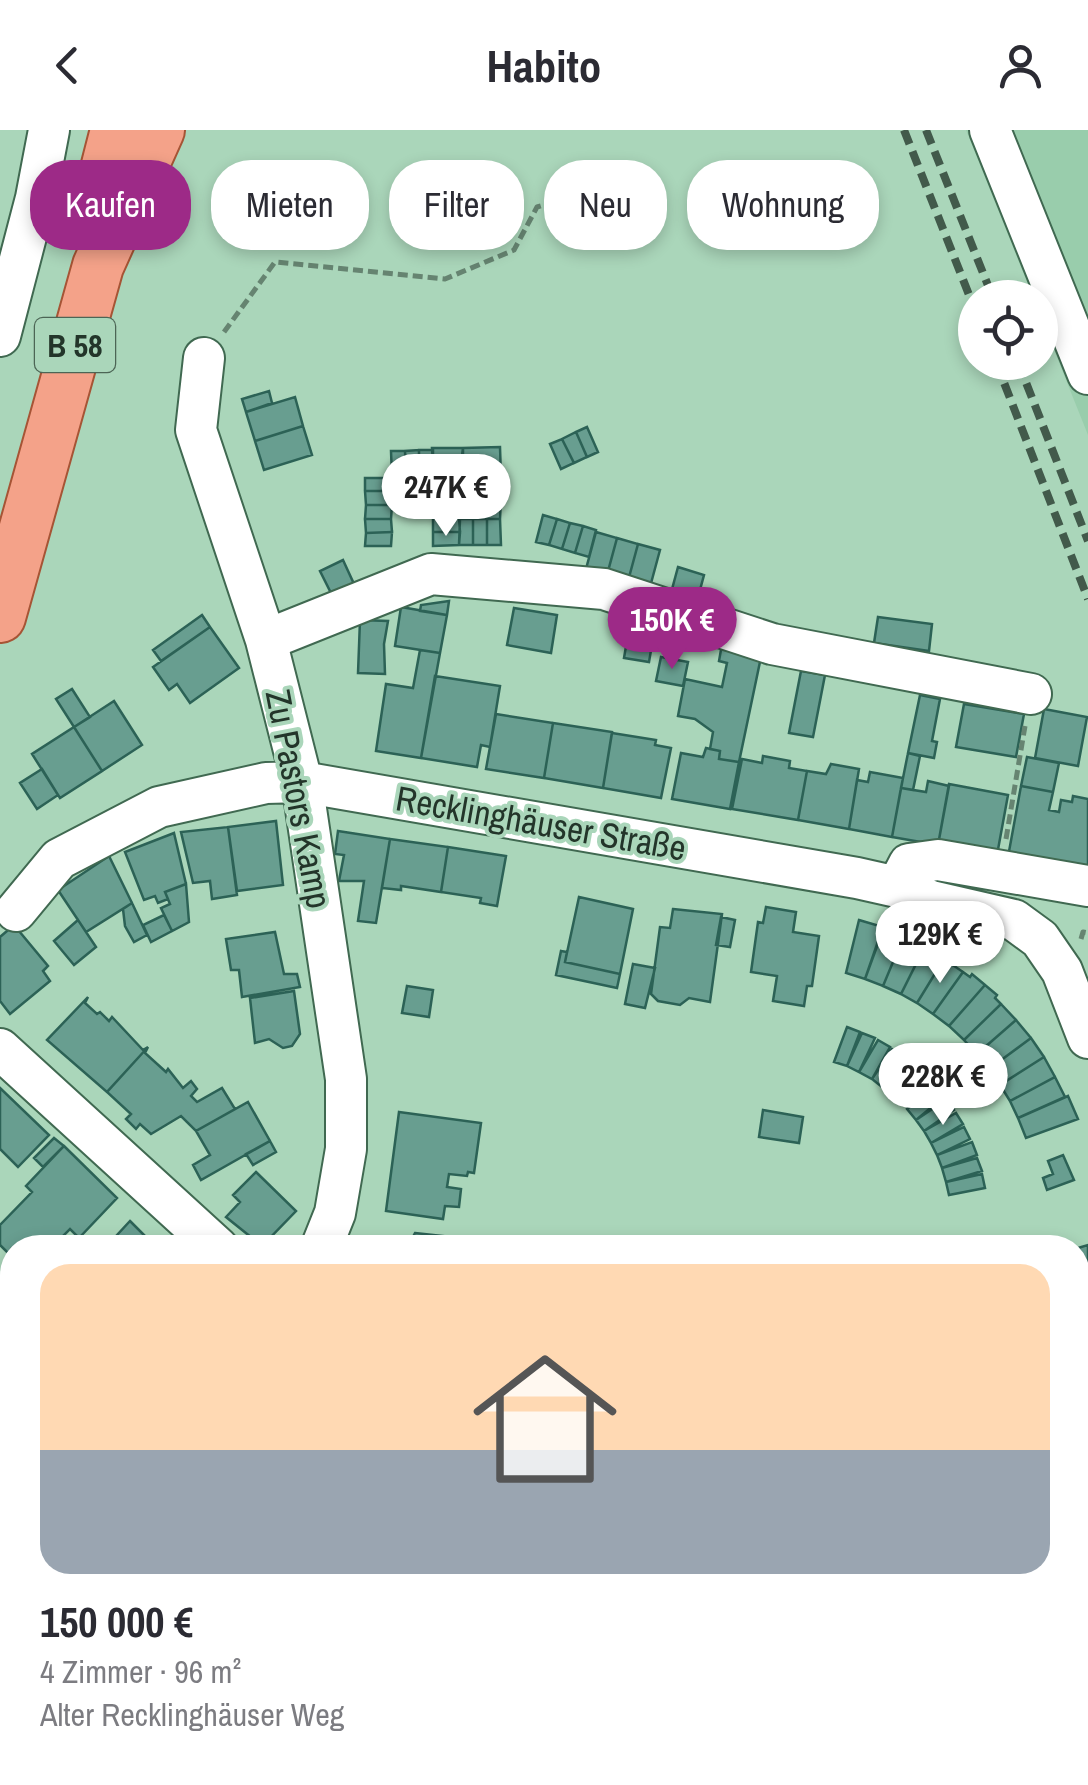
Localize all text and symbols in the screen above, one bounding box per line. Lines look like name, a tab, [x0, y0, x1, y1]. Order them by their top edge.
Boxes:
text: Habito	[487, 35, 601, 96]
icon: back	[40, 38, 95, 93]
icon: person	[993, 38, 1048, 93]
chip: Kaufen	[30, 160, 191, 250]
chip: Mieten	[211, 160, 369, 250]
chip: Filter	[389, 160, 524, 250]
chip: Neu	[544, 160, 667, 250]
chip: Wohnung	[687, 160, 879, 250]
map controls	[958, 280, 1058, 380]
button: locate	[958, 280, 1058, 380]
road number: B 58	[35, 318, 115, 372]
pin: 247K €	[365, 454, 527, 539]
text: 247K €	[404, 465, 488, 508]
pin: 150K €	[591, 587, 753, 672]
text: 150K €	[630, 598, 714, 641]
street label: Zu Pastors Kamp	[255, 686, 343, 912]
street label: Recklinghäuser Straße	[392, 774, 690, 872]
pin: 129K €	[859, 901, 1021, 986]
text: 129K €	[898, 912, 982, 955]
pin: 228K €	[862, 1043, 1024, 1128]
text: 228K €	[901, 1054, 985, 1097]
icon: home	[455, 1329, 635, 1509]
text: 150 000 €	[40, 1594, 193, 1650]
text: 4 Zimmer · 96 m²	[40, 1650, 241, 1693]
text: Alter Recklinghäuser Weg	[40, 1693, 344, 1736]

